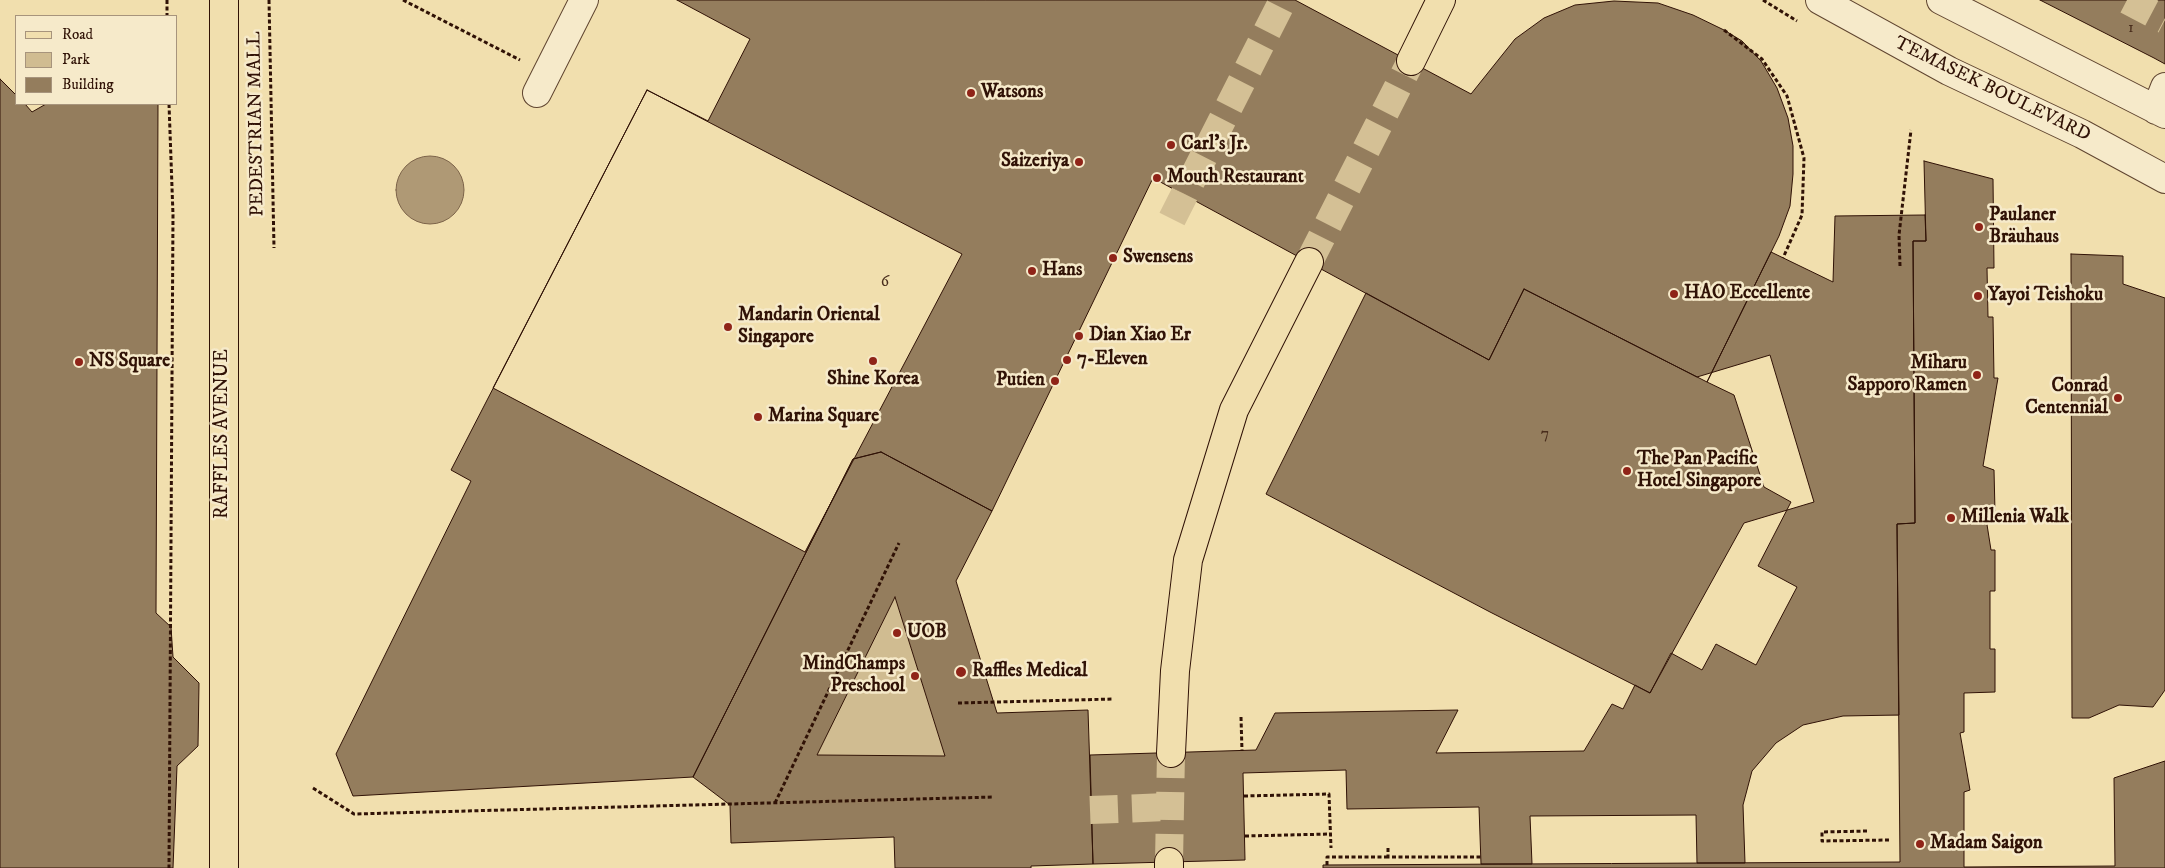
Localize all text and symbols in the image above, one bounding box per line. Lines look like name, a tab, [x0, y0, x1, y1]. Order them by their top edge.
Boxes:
legend	[15, 15, 178, 105]
house number: 1	[2128, 19, 2134, 39]
text: Road	[62, 25, 93, 44]
street label: PEDESTRIAN MALL	[244, 31, 270, 217]
street label: TEMASEK BOULEVARD	[1890, 33, 2094, 147]
text: Park	[62, 50, 90, 69]
text: Building	[62, 75, 114, 94]
place label: Watsons	[981, 82, 1043, 104]
marker: Watsons	[965, 87, 977, 99]
place label: Carl's Jr.	[1181, 134, 1248, 156]
marker: Carl's Jr.	[1165, 139, 1177, 151]
place label: Saizeriya	[1001, 151, 1069, 173]
marker: Saizeriya	[1073, 156, 1085, 168]
place label: Mouth Restaurant	[1167, 167, 1304, 189]
marker: Mouth Restaurant	[1151, 172, 1163, 184]
place label: Paulaner Bräuhaus	[1989, 205, 2059, 249]
marker: Paulaner Bräuhaus	[1973, 221, 1985, 233]
place label: Swensens	[1123, 247, 1193, 269]
marker: Swensens	[1107, 252, 1119, 264]
place label: Hans	[1042, 260, 1082, 282]
marker: Hans	[1026, 265, 1038, 277]
house number: 6	[881, 273, 889, 293]
place label: HAO Eccellente	[1684, 283, 1810, 305]
place label: Yayoi Teishoku	[1988, 285, 2103, 307]
marker: HAO Eccellente	[1668, 288, 1680, 300]
marker: Yayoi Teishoku	[1972, 290, 1984, 302]
place label: Mandarin Oriental Singapore	[738, 305, 880, 349]
marker: Mandarin Oriental Singapore	[722, 321, 734, 333]
place label: Dian Xiao Er	[1089, 325, 1191, 347]
marker: Dian Xiao Er	[1073, 330, 1085, 342]
street label: RAFFLES AVENUE	[212, 349, 234, 519]
place label: 7-Eleven	[1077, 349, 1148, 371]
place label: NS Square	[89, 351, 170, 373]
place label: Miharu Sapporo Ramen	[1848, 353, 1967, 397]
marker: 7-Eleven	[1061, 354, 1073, 366]
marker: Shine Korea	[867, 355, 879, 367]
marker: NS Square	[73, 356, 85, 368]
place label: Shine Korea	[827, 369, 919, 391]
marker: Miharu Sapporo Ramen	[1971, 369, 1983, 381]
place label: Putien	[996, 370, 1045, 392]
marker: Putien	[1049, 375, 1061, 387]
place label: Conrad Centennial	[2025, 376, 2108, 420]
marker: Conrad Centennial	[2112, 392, 2124, 404]
place label: Marina Square	[768, 406, 879, 428]
marker: Marina Square	[752, 411, 764, 423]
house number: 7	[1541, 425, 1549, 445]
place label: The Pan Pacific Hotel Singapore	[1637, 449, 1761, 493]
marker: The Pan Pacific Hotel Singapore	[1621, 465, 1633, 477]
place label: Millenia Walk	[1961, 507, 2069, 529]
marker: Millenia Walk	[1945, 512, 1957, 524]
place label: UOB	[907, 622, 947, 644]
marker: UOB	[891, 627, 903, 639]
place label: MindChamps Preschool	[803, 654, 905, 698]
place label: Raffles Medical	[972, 661, 1087, 683]
marker: Raffles Medical	[954, 665, 968, 679]
marker: MindChamps Preschool	[909, 670, 921, 682]
place label: Madam Saigon	[1930, 833, 2043, 855]
marker: Madam Saigon	[1914, 838, 1926, 850]

